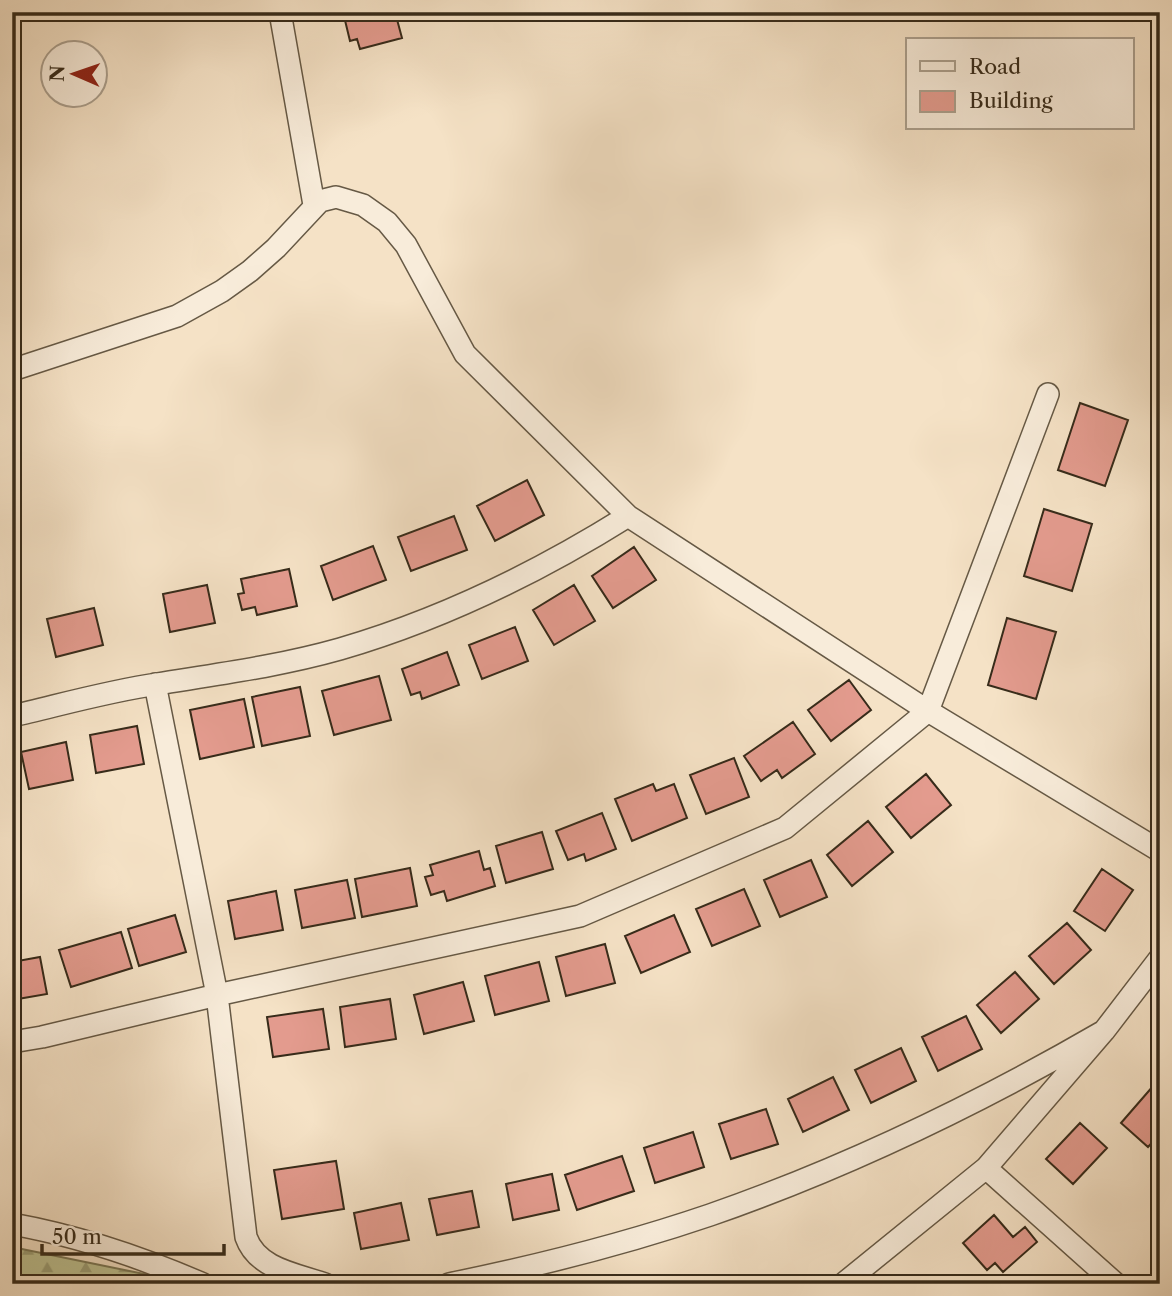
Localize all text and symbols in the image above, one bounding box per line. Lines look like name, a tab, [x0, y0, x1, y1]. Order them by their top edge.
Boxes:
north arrow	[38, 38, 108, 108]
legend	[906, 38, 1134, 130]
text: Road	[969, 54, 1021, 79]
text: N	[46, 65, 69, 82]
text: Building	[969, 88, 1054, 113]
scale bar	[42, 1212, 224, 1256]
text: 50 m	[52, 1224, 102, 1249]

